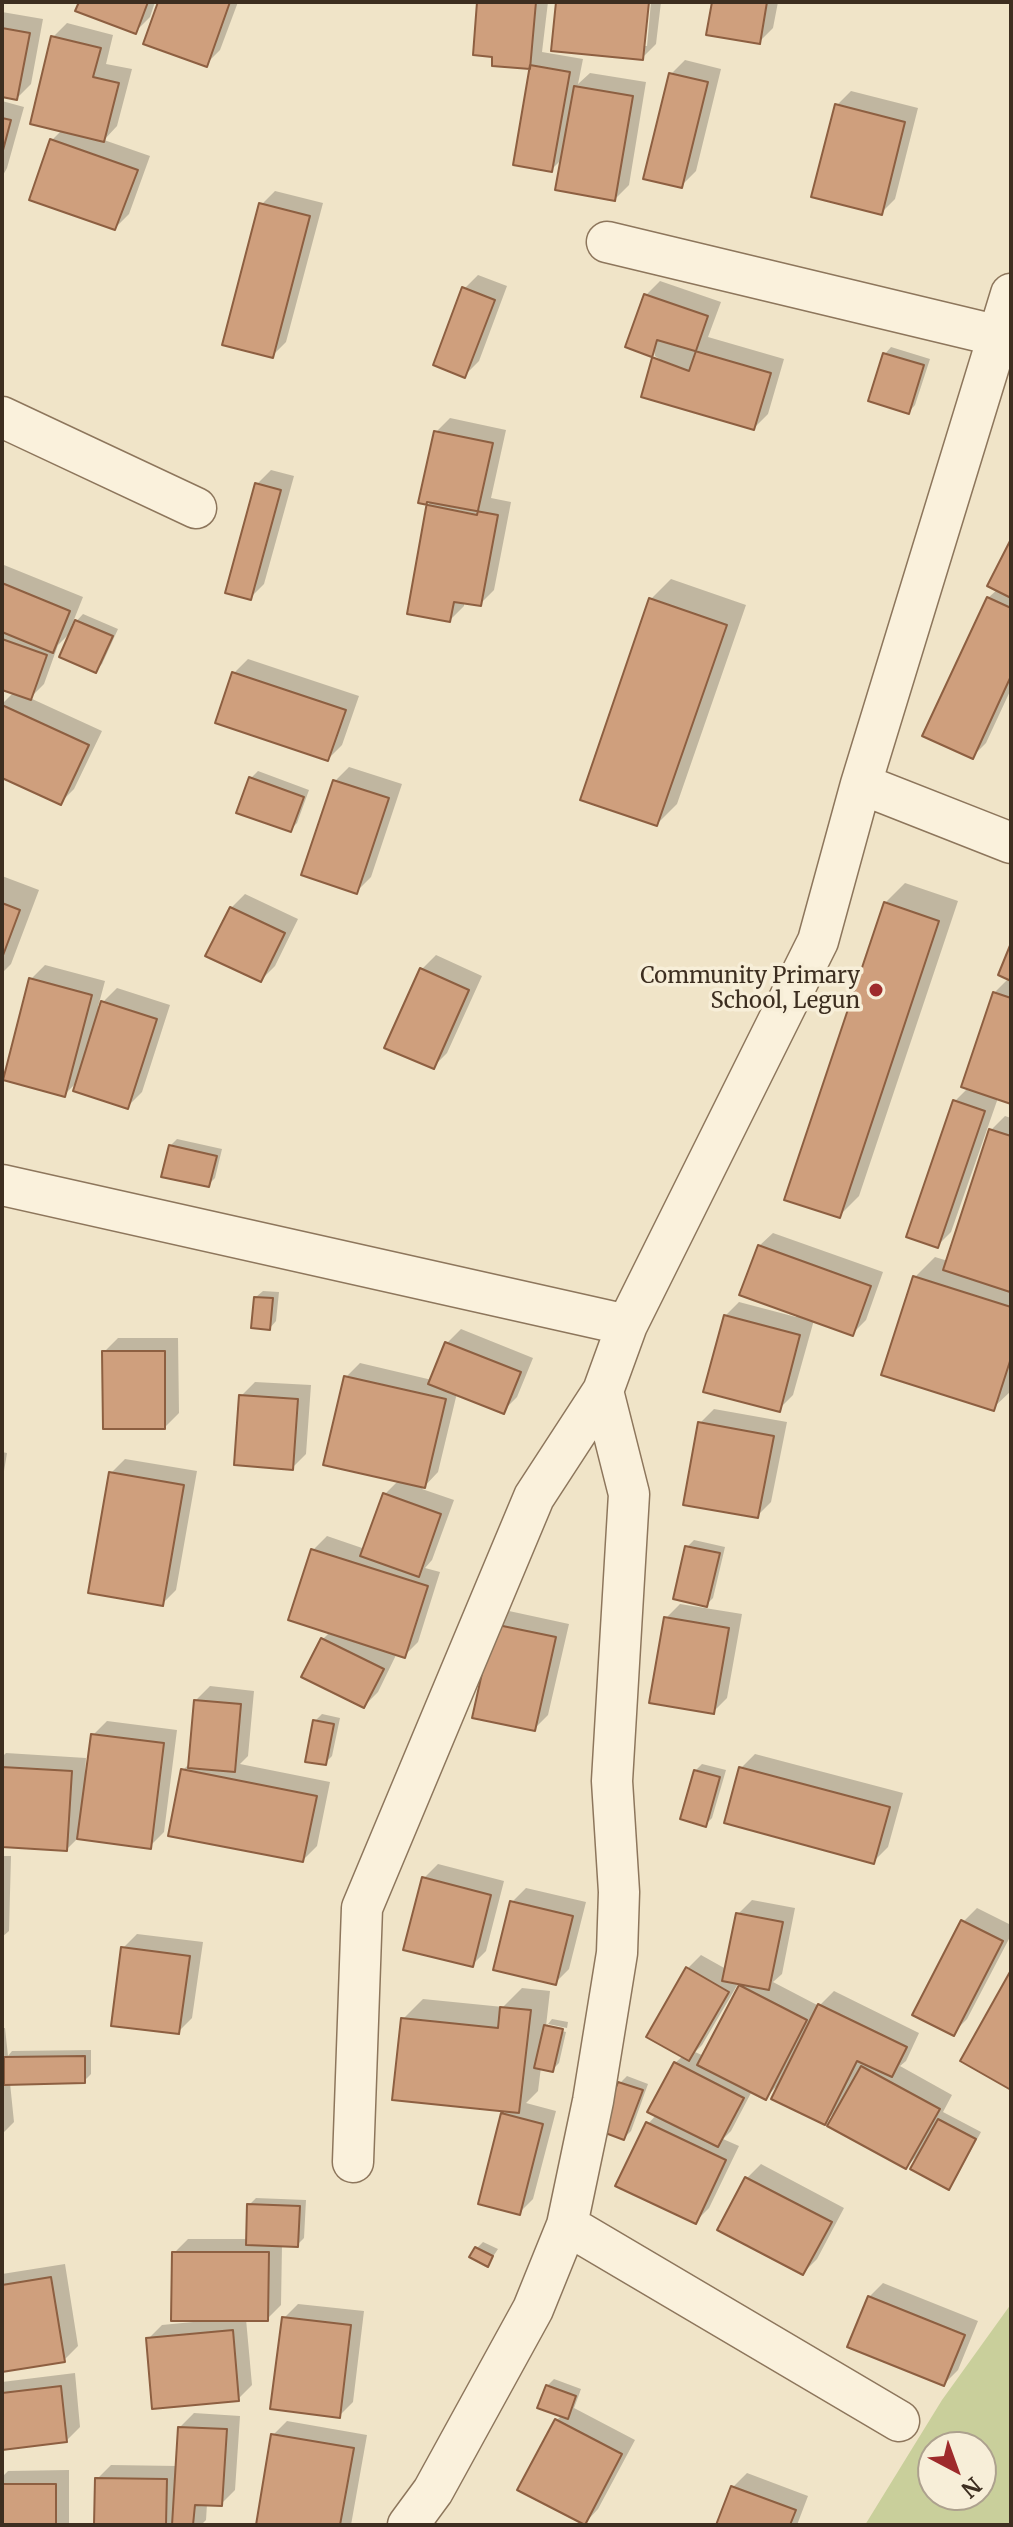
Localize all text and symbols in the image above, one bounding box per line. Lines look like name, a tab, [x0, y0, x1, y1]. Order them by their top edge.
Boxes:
place label: Community Primary School, Legun	[640, 964, 860, 1016]
marker: Community Primary School, Legun	[867, 981, 885, 999]
north arrow	[917, 2431, 997, 2511]
text: N	[956, 2471, 987, 2504]

